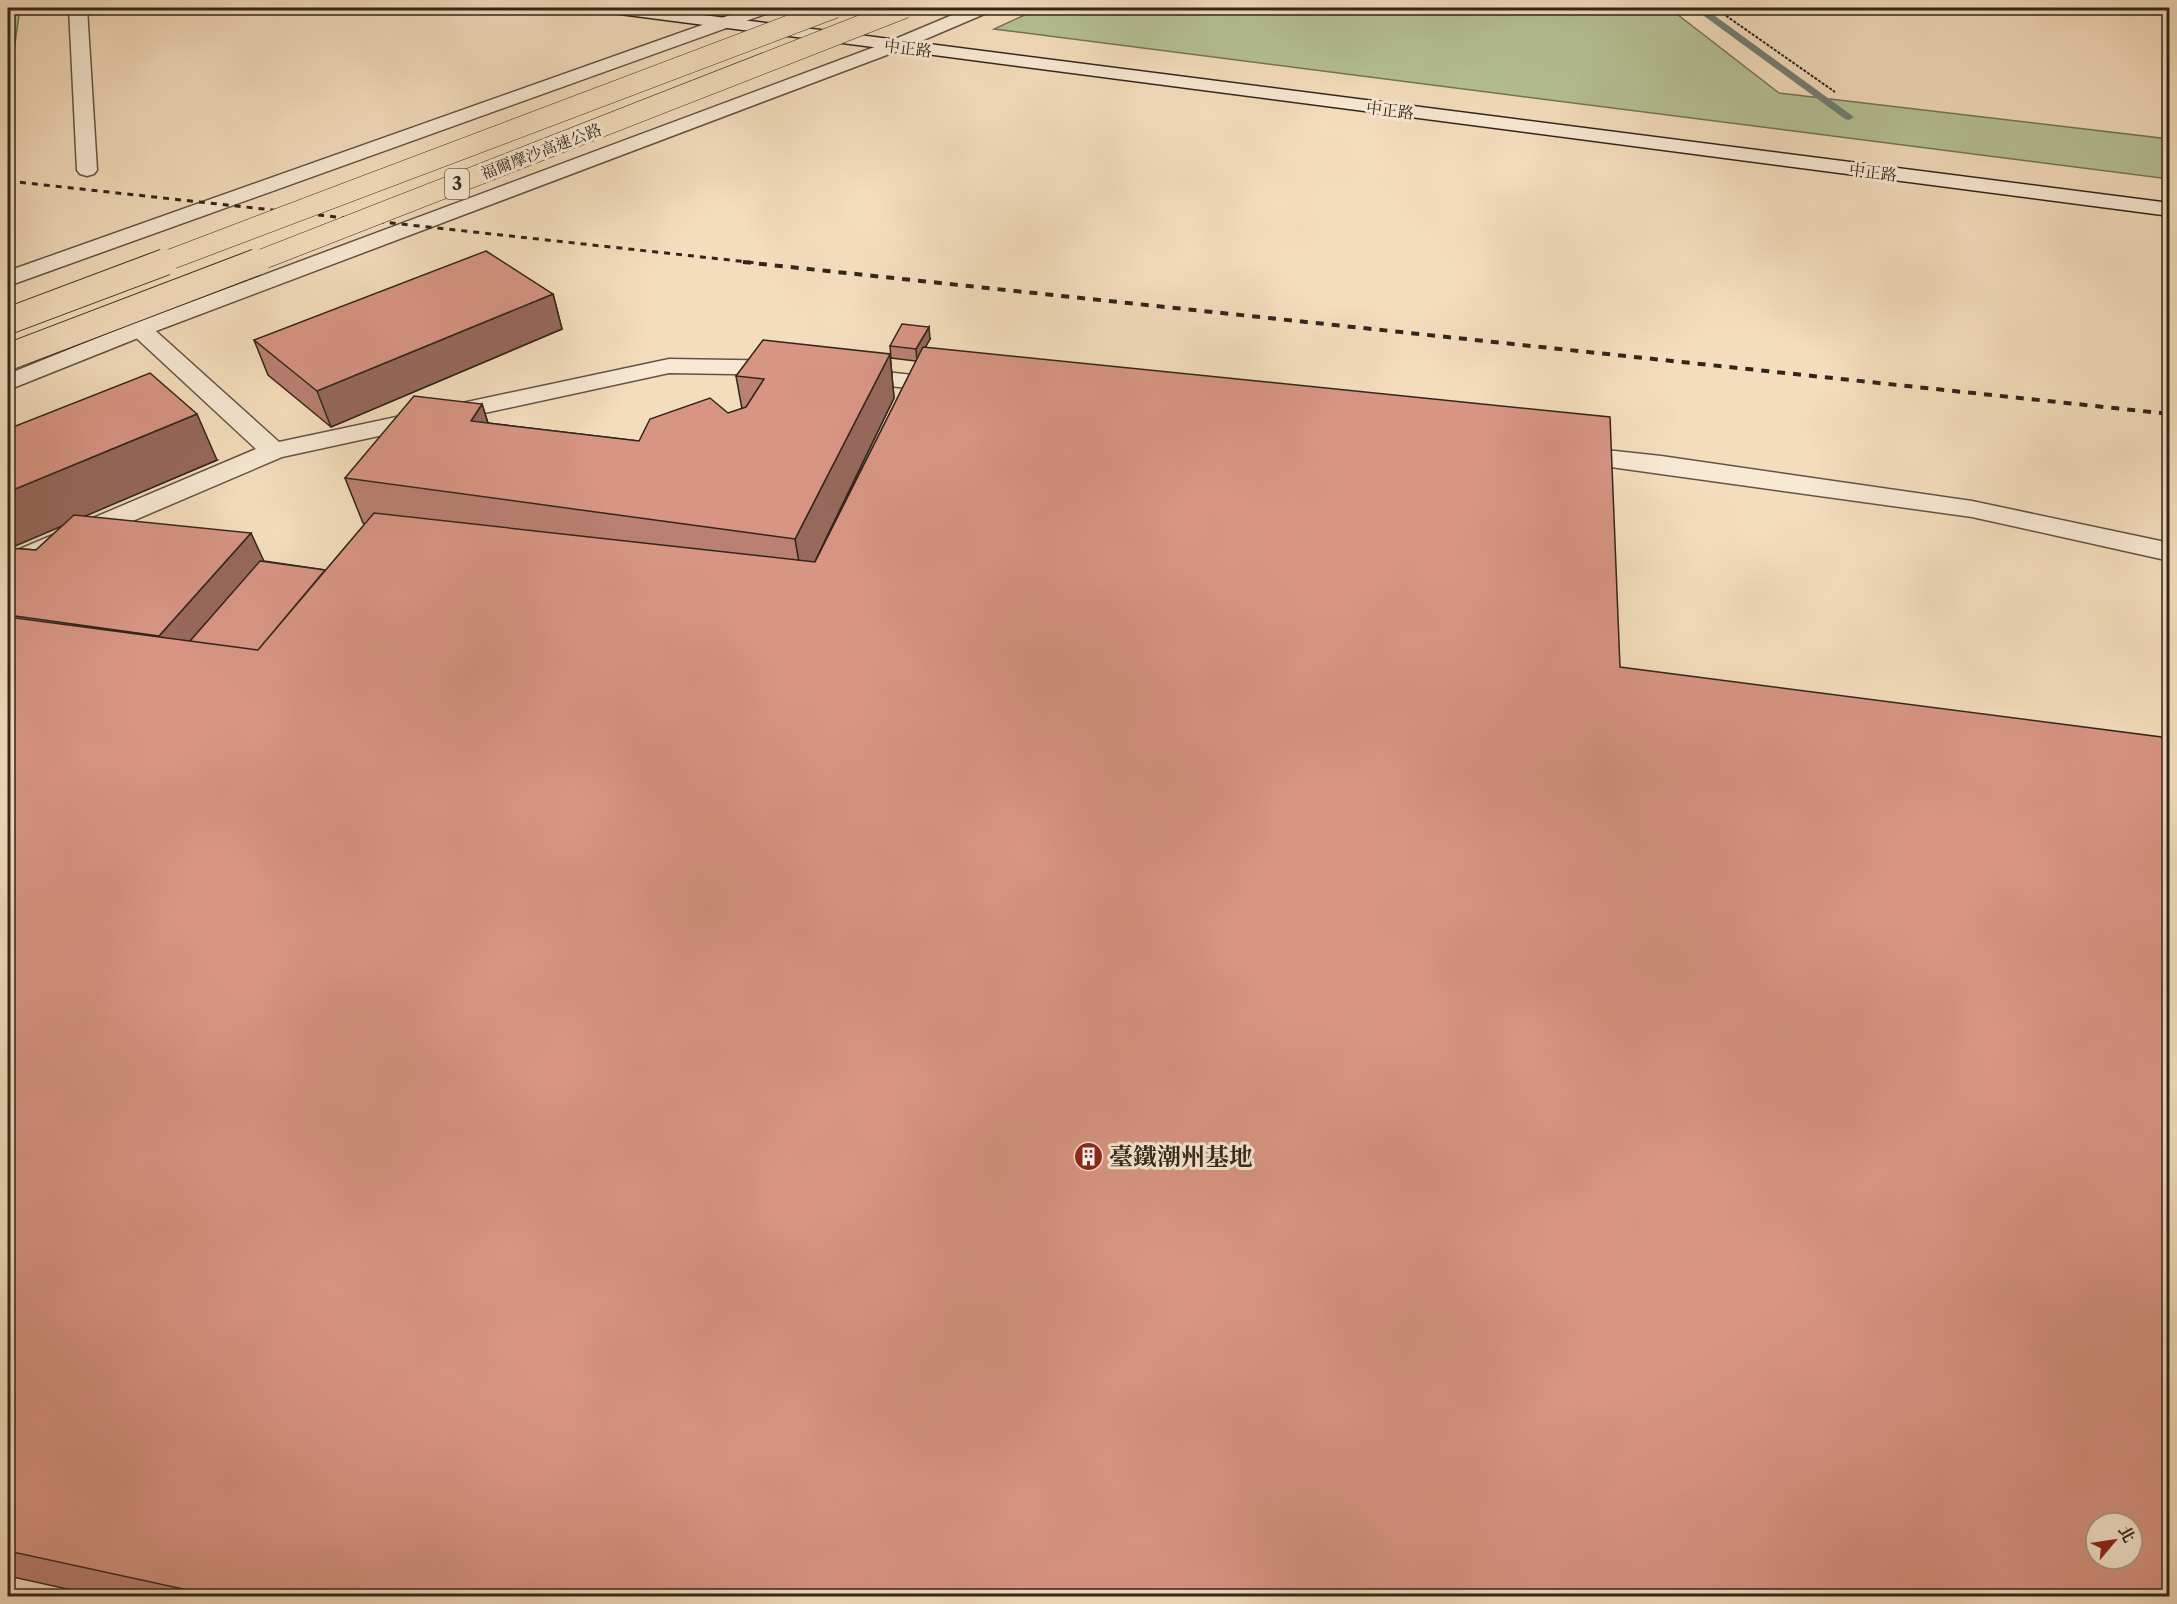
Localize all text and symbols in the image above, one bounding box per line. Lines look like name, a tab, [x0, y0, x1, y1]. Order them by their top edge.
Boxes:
street label: 中正路	[883, 35, 933, 61]
street label: 中正路	[1365, 97, 1415, 123]
street label: 福爾摩沙高速公路	[478, 119, 604, 183]
street label: 中正路	[1848, 159, 1898, 185]
road number: 3	[445, 169, 469, 199]
building icon: 臺鐵潮州基地	[1072, 1140, 1104, 1172]
place label: 臺鐵潮州基地	[1109, 1142, 1253, 1171]
north arrow	[2084, 1511, 2144, 1571]
text: 北	[2114, 1522, 2140, 1546]

